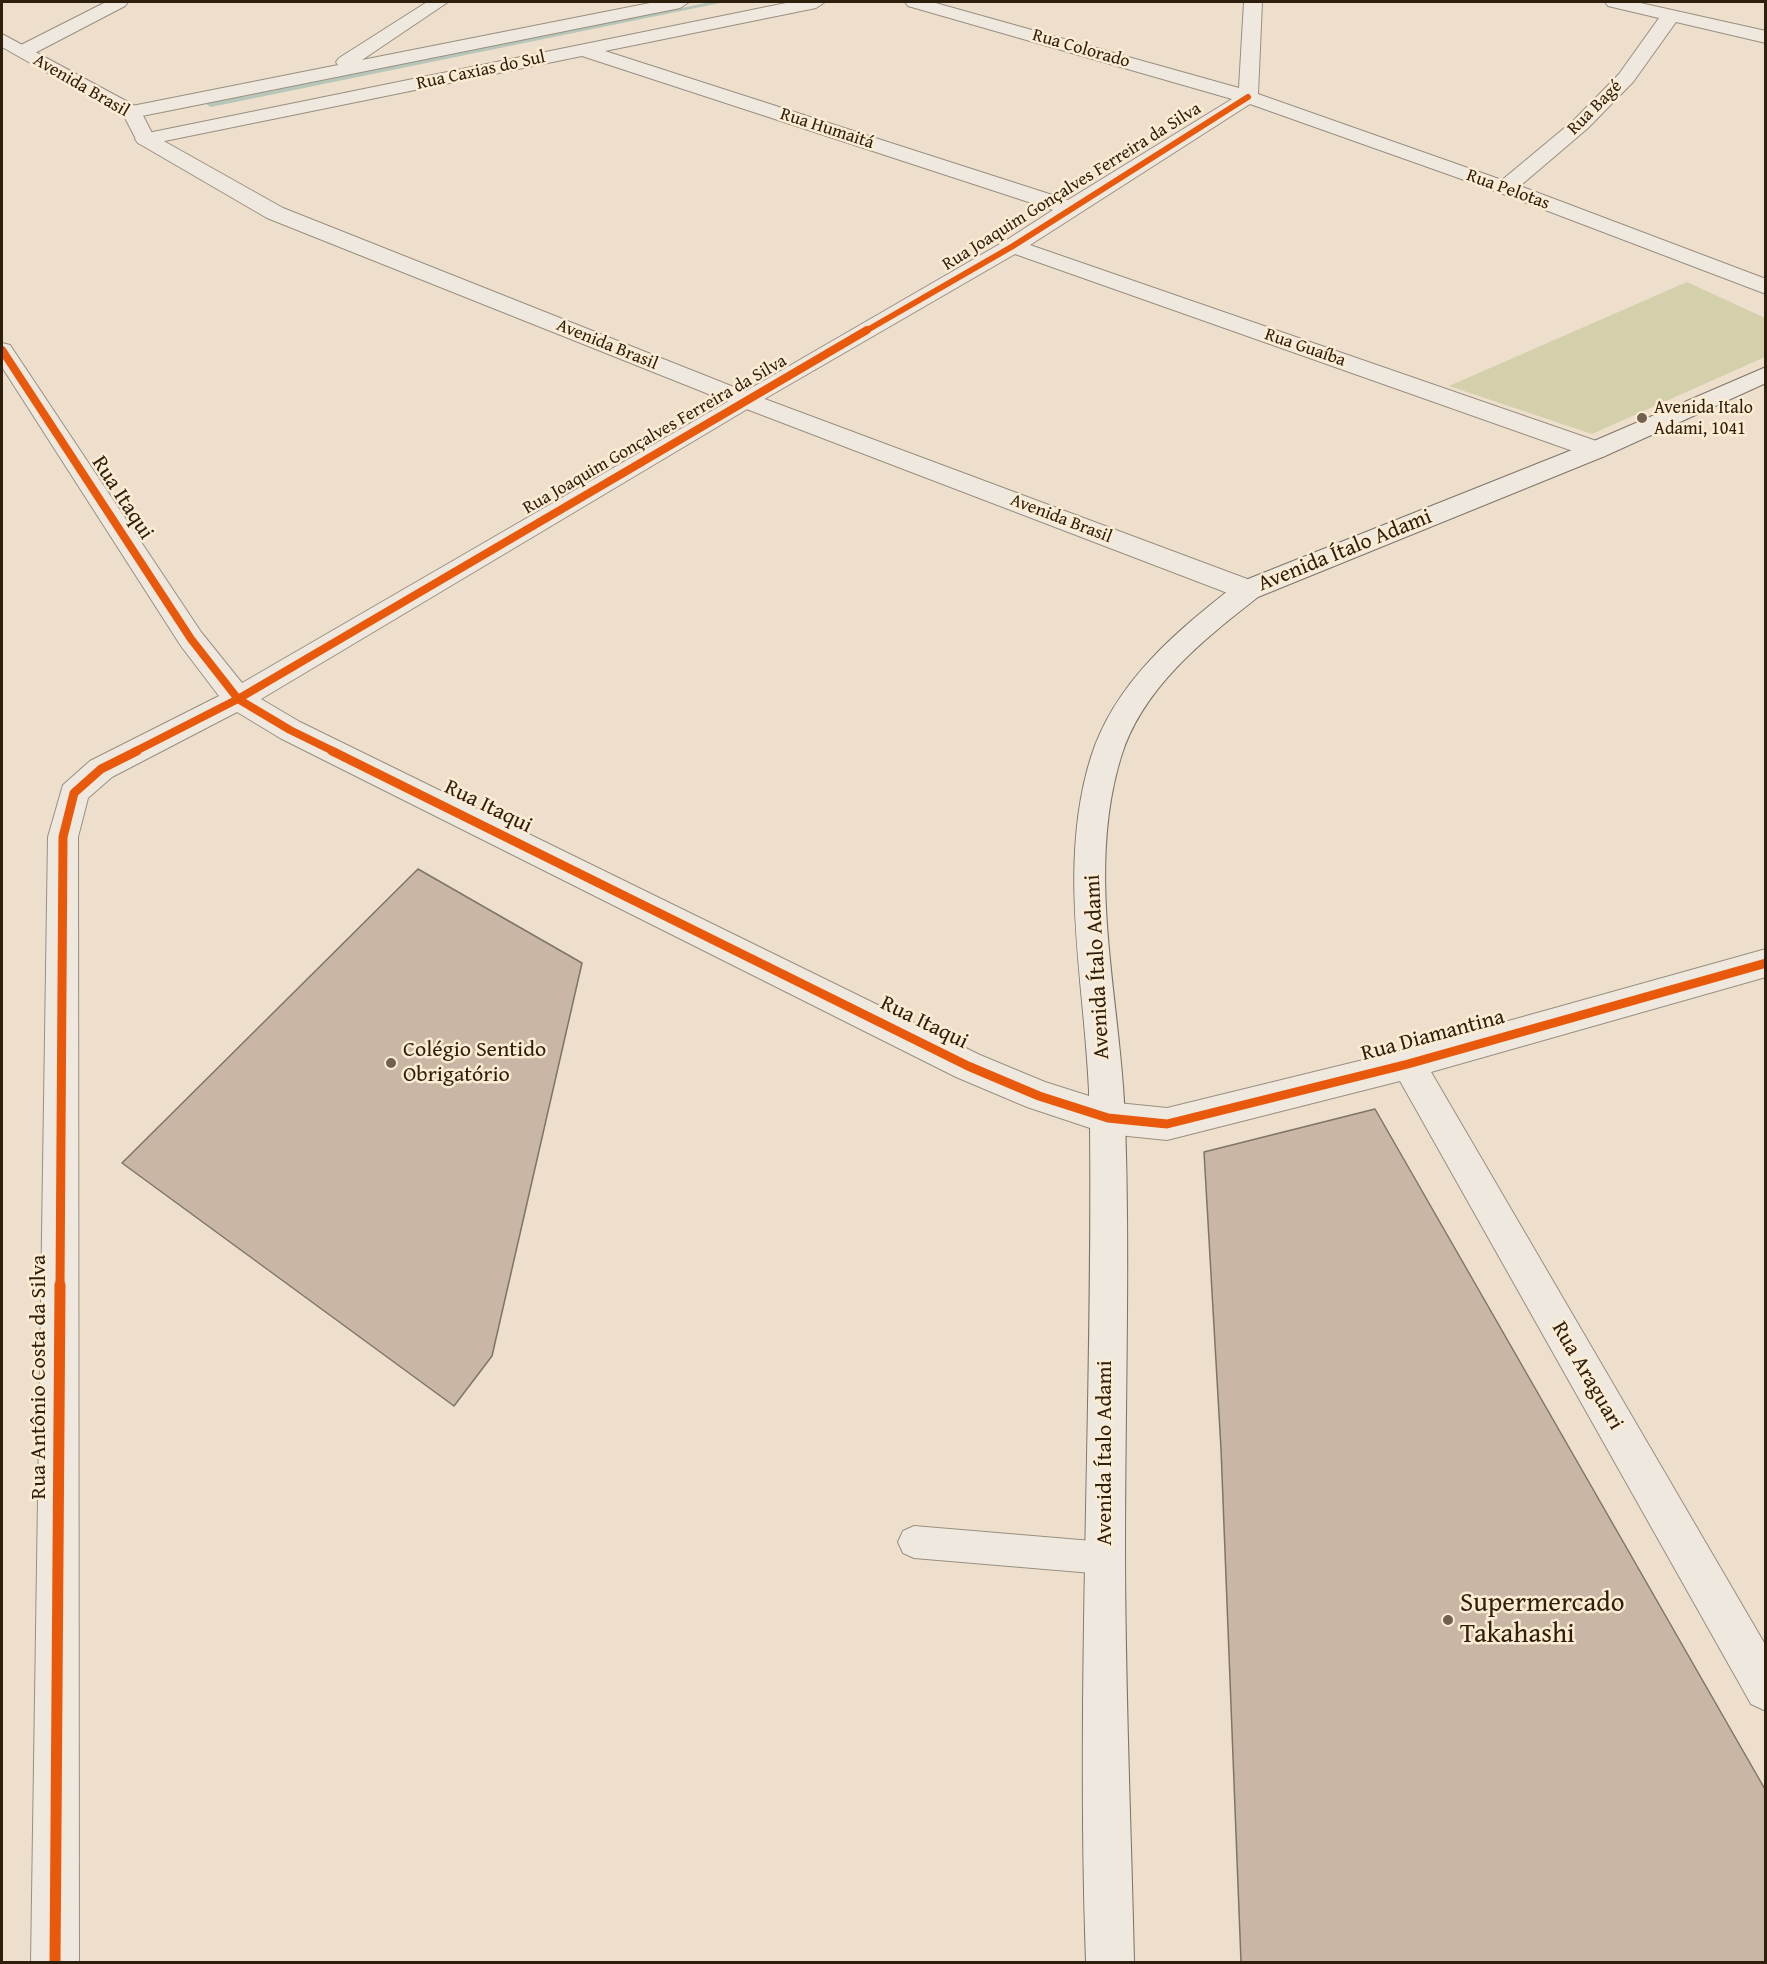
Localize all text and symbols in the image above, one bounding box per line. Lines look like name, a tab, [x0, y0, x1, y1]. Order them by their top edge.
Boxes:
street label: Rua Colorado	[1030, 25, 1132, 73]
street label: Rua Caxias do Sul	[415, 47, 547, 95]
street label: Avenida Brasil	[29, 50, 133, 122]
street label: Rua Bagé	[1563, 76, 1627, 140]
street label: Rua Joaquim Gonçalves Ferreira da Silva	[939, 98, 1205, 276]
street label: Rua Humaitá	[777, 104, 877, 154]
street label: Rua Pelotas	[1463, 165, 1553, 215]
street label: Avenida Brasil	[553, 315, 661, 375]
street label: Rua Guaíba	[1262, 324, 1348, 372]
street label: Rua Joaquim Gonçalves Ferreira da Silva	[519, 350, 791, 520]
place label: Avenida Italo Adami, 1041	[1654, 397, 1753, 440]
marker: Avenida Italo Adami, 1041	[1635, 411, 1649, 425]
street label: Rua Itaqui	[85, 451, 159, 545]
street label: Avenida Brasil	[1007, 490, 1115, 548]
street label: Avenida Ítalo Adami	[1254, 504, 1436, 598]
street label: Rua Itaqui	[440, 774, 536, 840]
street label: Avenida Ítalo Adami	[1080, 874, 1116, 1060]
street label: Rua Itaqui	[876, 990, 972, 1056]
street label: Rua Diamantina	[1359, 1004, 1507, 1068]
place label: Colégio Sentido Obrigatório	[403, 1037, 546, 1088]
marker: Colégio Sentido Obrigatório	[384, 1056, 398, 1070]
street label: Rua Antônio Costa da Silva	[26, 1254, 52, 1500]
street label: Rua Araguari	[1545, 1317, 1629, 1435]
street label: Avenida Ítalo Adami	[1092, 1360, 1118, 1546]
place label: Supermercado Takahashi	[1460, 1588, 1625, 1651]
marker: Supermercado Takahashi	[1441, 1613, 1455, 1627]

